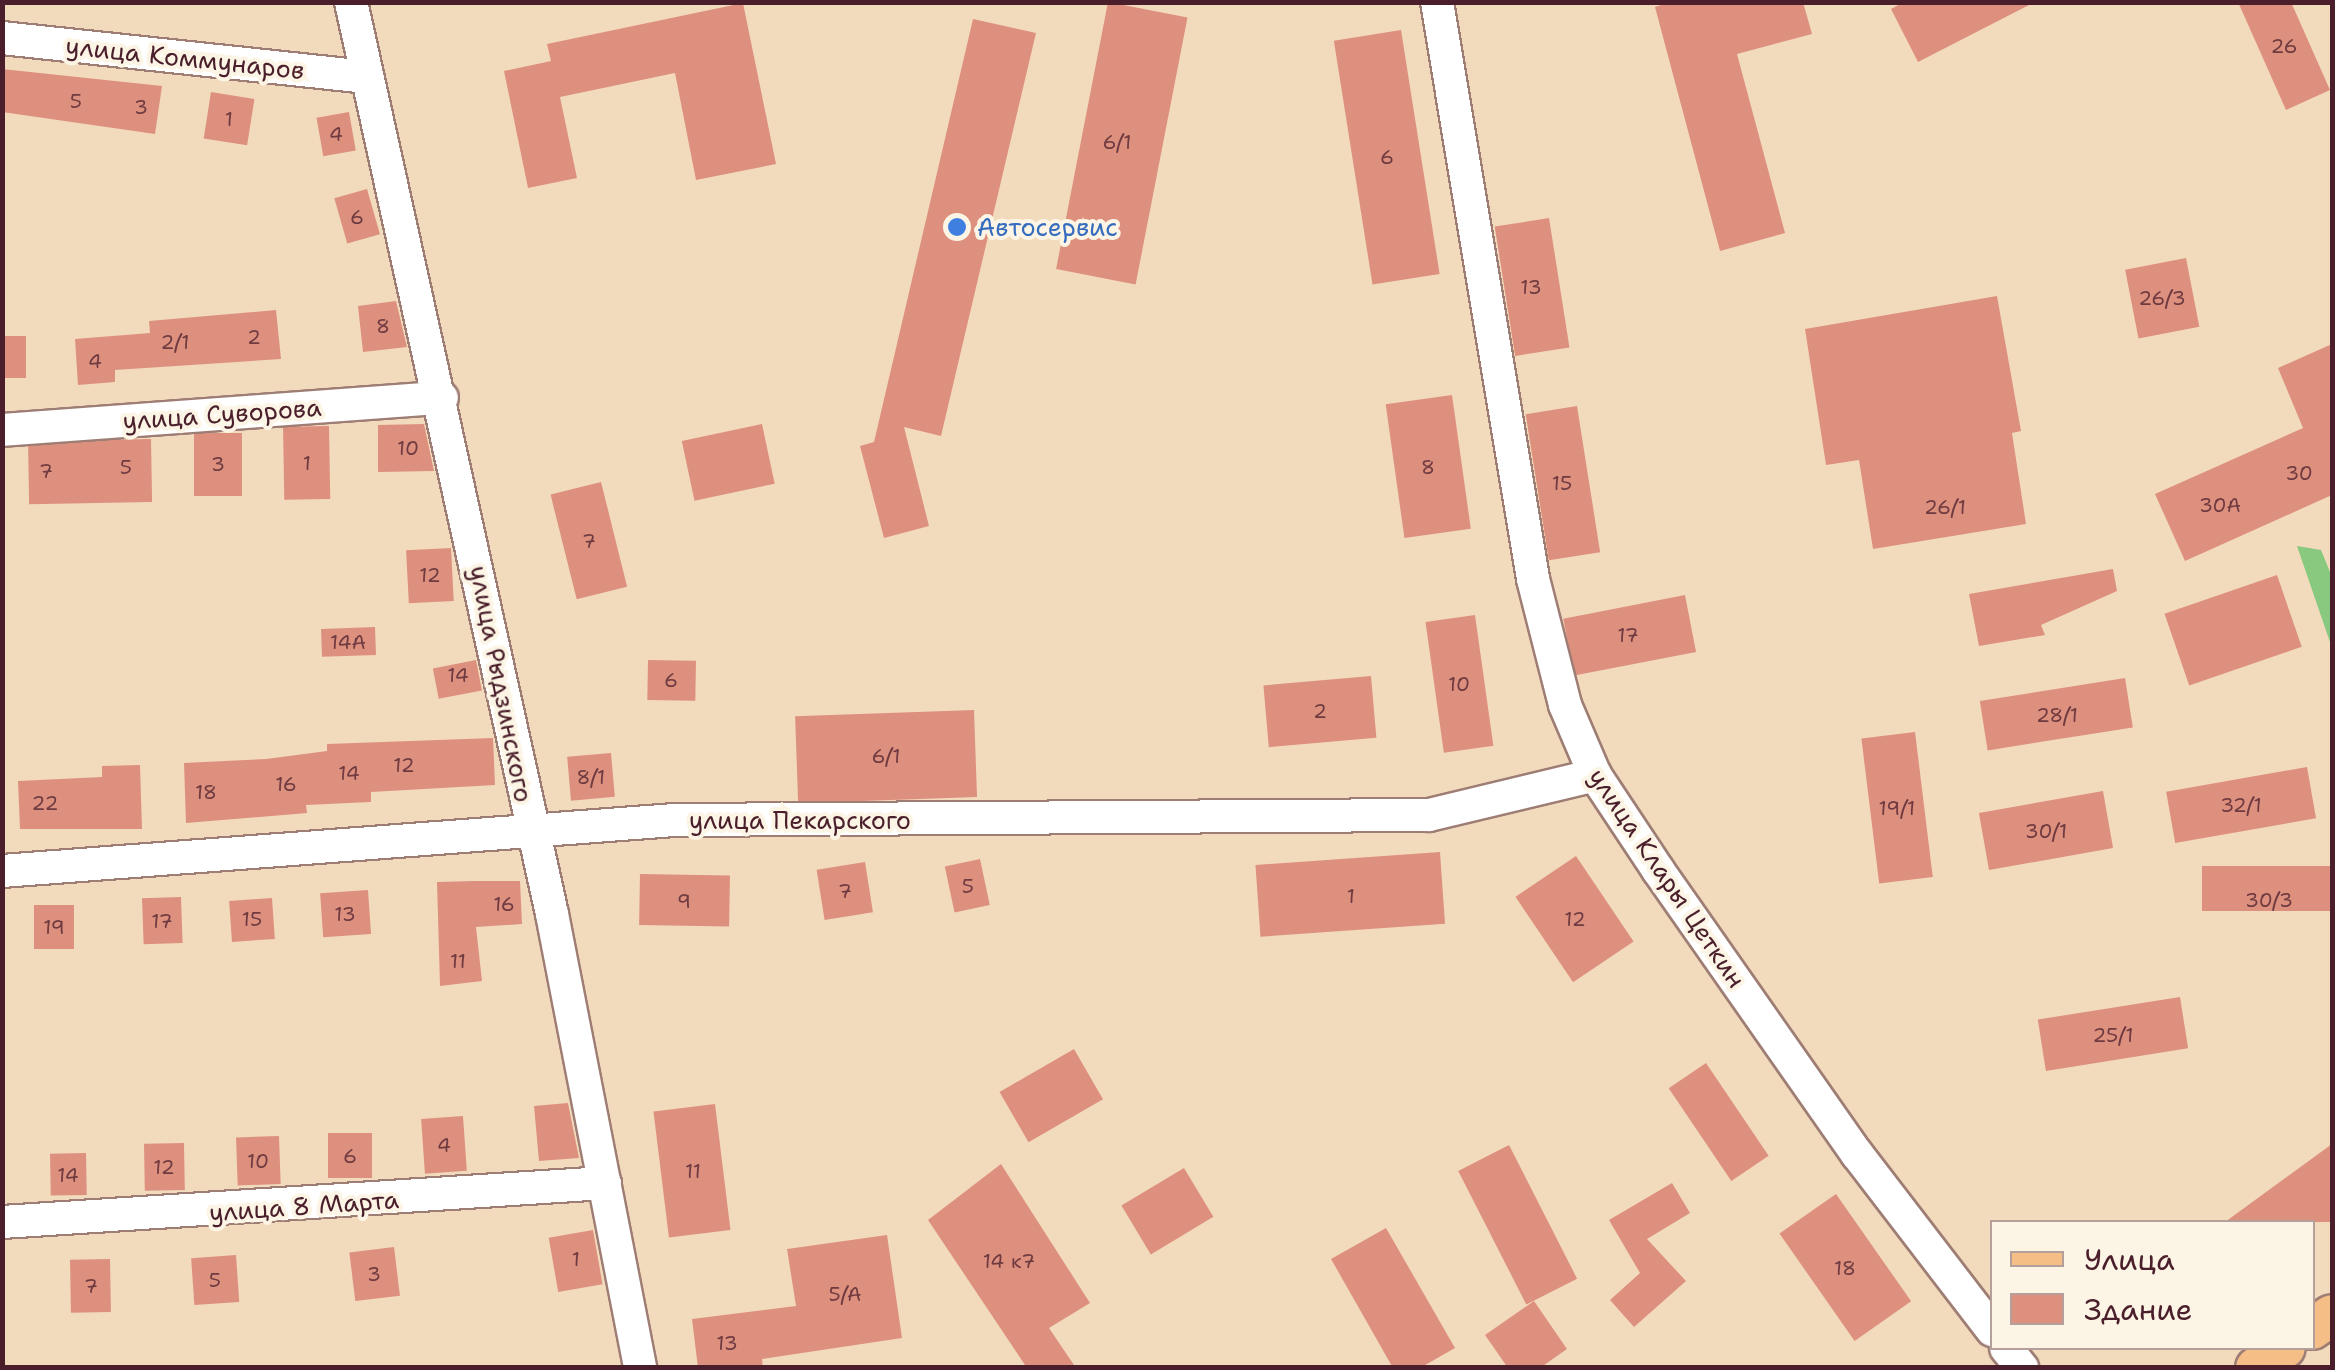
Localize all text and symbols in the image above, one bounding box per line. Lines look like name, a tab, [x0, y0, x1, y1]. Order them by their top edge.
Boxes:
street label: улица Коммунаров	[64, 31, 306, 85]
house number: 26	[2270, 34, 2298, 58]
house number: 5	[70, 89, 82, 113]
house number: 3	[134, 95, 148, 119]
house number: 1	[225, 107, 233, 131]
house number: 4	[329, 122, 343, 146]
house number: 6/1	[1102, 130, 1132, 154]
house number: 6	[1380, 145, 1394, 169]
house number: 6	[350, 205, 364, 229]
place label: Автосервис	[977, 212, 1118, 242]
marker: Автосервис	[946, 216, 968, 238]
house number: 13	[1520, 275, 1542, 299]
house number: 26/3	[2138, 286, 2186, 310]
house number: 8	[376, 314, 390, 338]
house number: 2	[247, 325, 261, 349]
house number: 2/1	[161, 330, 189, 354]
house number: 4	[88, 349, 102, 373]
street label: улица Суворова	[121, 392, 323, 436]
house number: 10	[397, 436, 419, 460]
house number: 1	[303, 451, 311, 475]
house number: 3	[211, 452, 225, 476]
house number: 5	[120, 455, 132, 479]
house number: 8	[1421, 455, 1435, 479]
house number: 7	[39, 459, 53, 483]
house number: 30	[2285, 461, 2313, 485]
house number: 15	[1552, 471, 1572, 495]
house number: 30А	[2199, 493, 2241, 517]
house number: 26/1	[1924, 495, 1966, 519]
house number: 7	[582, 529, 596, 553]
house number: 12	[419, 563, 441, 587]
street label: улица Рыдзинского	[463, 563, 539, 805]
house number: 17	[1617, 623, 1639, 647]
house number: 14А	[330, 630, 366, 654]
house number: 14	[447, 663, 469, 687]
house number: 6	[664, 668, 678, 692]
house number: 10	[1448, 672, 1470, 696]
house number: 2	[1313, 699, 1327, 723]
house number: 28/1	[2036, 703, 2078, 727]
house number: 6/1	[871, 744, 901, 768]
house number: 12	[393, 753, 415, 777]
house number: 14	[338, 761, 360, 785]
street label: улица Клары Цеткин	[1582, 763, 1752, 993]
house number: 8/1	[577, 765, 605, 789]
house number: 16	[275, 772, 297, 796]
house number: 18	[195, 780, 217, 804]
house number: 22	[32, 791, 58, 815]
house number: 32/1	[2220, 793, 2262, 817]
house number: 19/1	[1879, 796, 1915, 820]
street label: улица Пекарского	[689, 805, 911, 835]
house number: 30/1	[2025, 819, 2067, 843]
house number: 5	[962, 874, 974, 898]
house number: 7	[838, 879, 852, 903]
house number: 1	[1347, 884, 1355, 908]
house number: 30/3	[2245, 888, 2293, 912]
house number: 9	[677, 889, 691, 913]
house number: 16	[493, 892, 515, 916]
house number: 13	[334, 902, 356, 926]
house number: 15	[242, 907, 262, 931]
house number: 12	[1564, 907, 1586, 931]
house number: 17	[151, 909, 173, 933]
house number: 19	[43, 915, 65, 939]
house number: 11	[450, 949, 466, 973]
house number: 25/1	[2093, 1023, 2133, 1047]
house number: 4	[437, 1133, 451, 1157]
house number: 6	[343, 1144, 357, 1168]
house number: 10	[247, 1149, 269, 1173]
house number: 12	[153, 1155, 175, 1179]
house number: 11	[685, 1159, 701, 1183]
house number: 14	[57, 1163, 79, 1187]
street label: улица 8 Марта	[208, 1184, 400, 1228]
legend	[1990, 1220, 2315, 1350]
text: Улица	[2084, 1239, 2175, 1280]
house number: 1	[572, 1247, 580, 1271]
house number: 14 к7	[983, 1249, 1035, 1273]
house number: 18	[1834, 1256, 1856, 1280]
house number: 3	[367, 1262, 381, 1286]
house number: 5	[209, 1268, 221, 1292]
house number: 7	[84, 1274, 98, 1298]
house number: 5/А	[829, 1282, 861, 1306]
text: Здание	[2084, 1289, 2193, 1330]
house number: 13	[716, 1331, 738, 1355]

